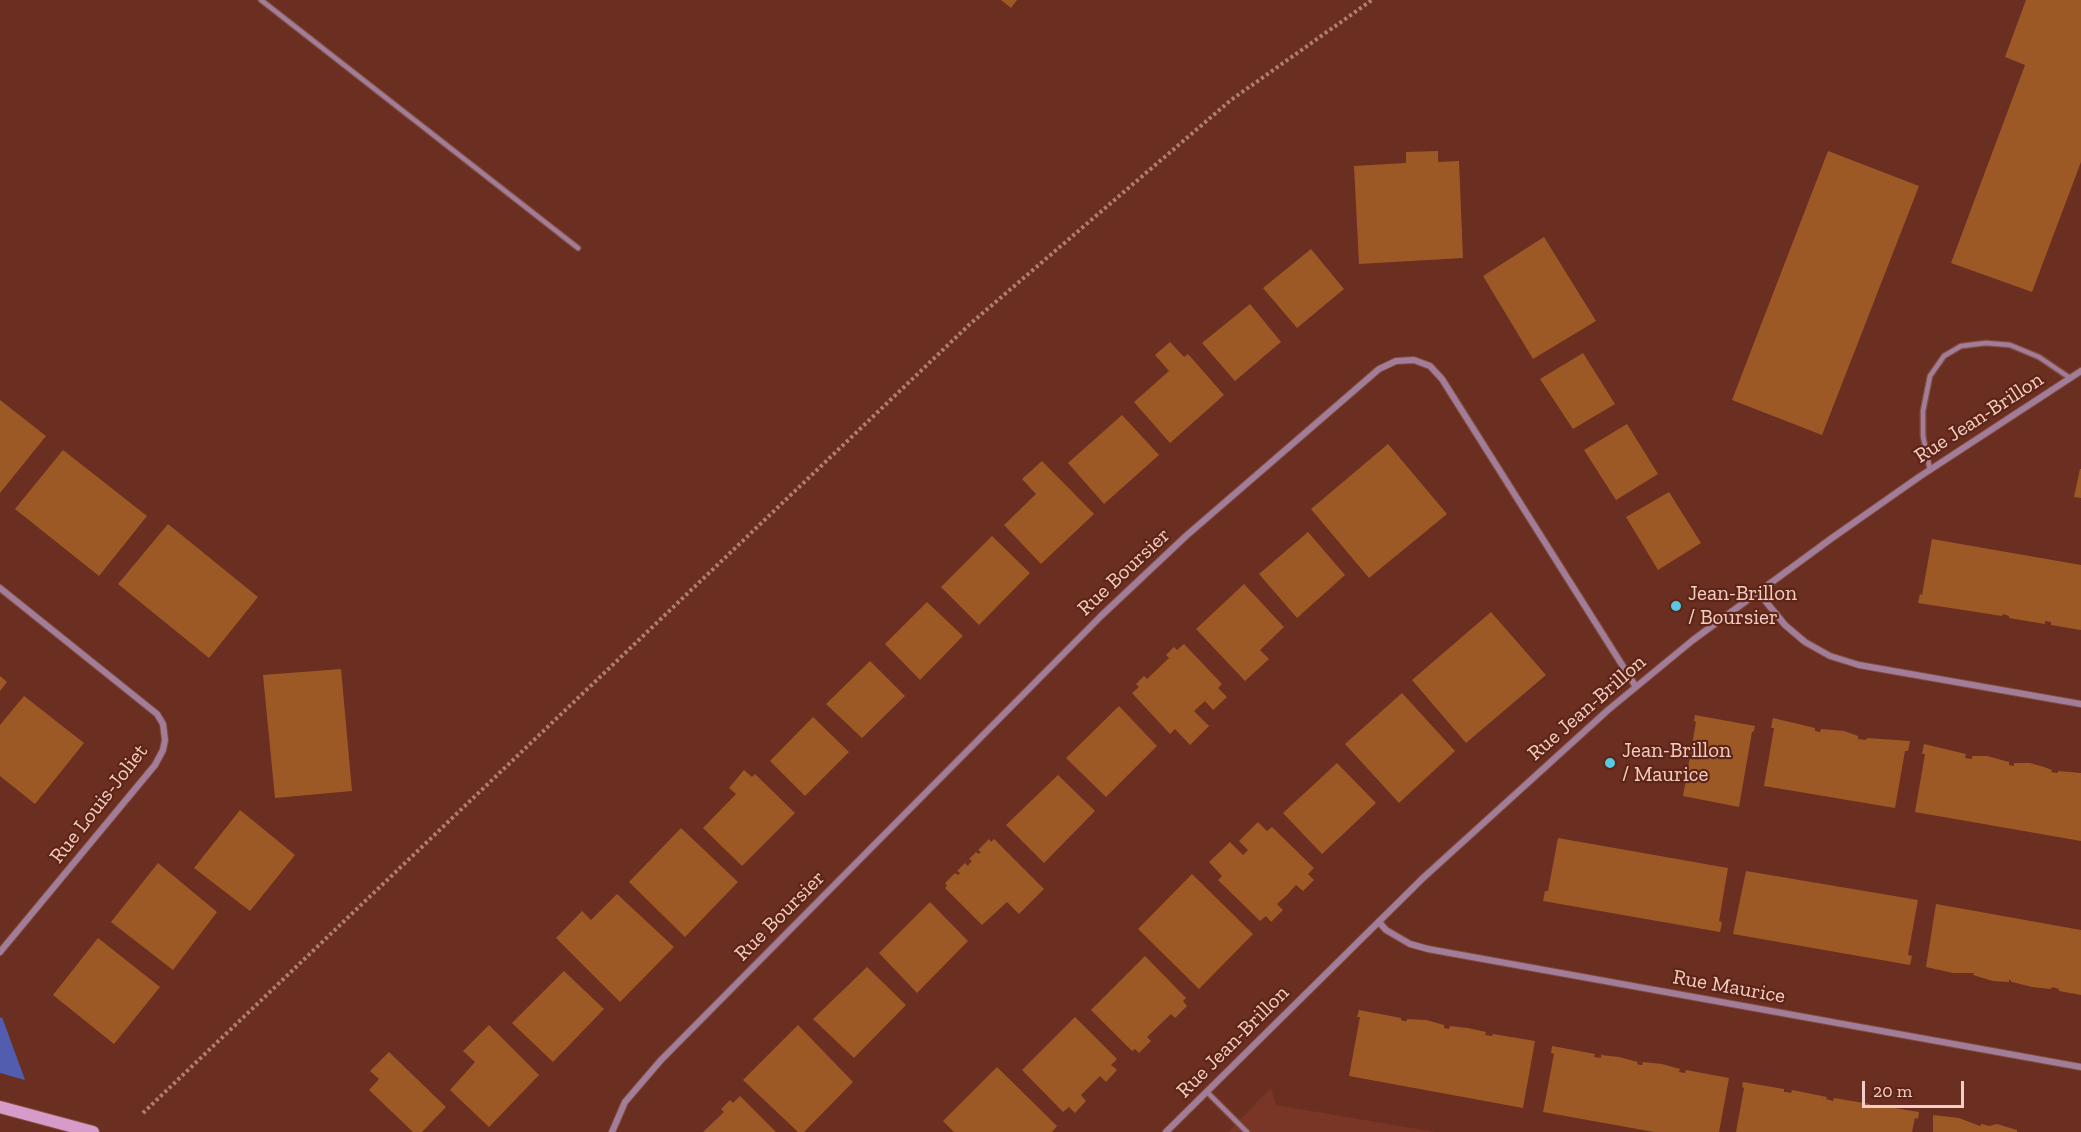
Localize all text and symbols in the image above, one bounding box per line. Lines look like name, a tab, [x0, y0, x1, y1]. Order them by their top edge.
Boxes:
street label: Rue Jean-Brillon	[1910, 367, 2048, 469]
street label: Rue Boursier	[1073, 523, 1175, 621]
place label: Jean-Brillon / Boursier	[1688, 581, 1797, 631]
marker: Jean-Brillon / Boursier	[1669, 599, 1683, 613]
street label: Rue Jean-Brillon	[1523, 650, 1651, 766]
place label: Jean-Brillon / Maurice	[1622, 738, 1731, 788]
street label: Rue Louis-Joliet	[45, 739, 153, 869]
marker: Jean-Brillon / Maurice	[1603, 756, 1617, 770]
street label: Rue Boursier	[730, 866, 830, 966]
street label: Rue Maurice	[1671, 965, 1787, 1009]
street label: Rue Jean-Brillon	[1172, 981, 1294, 1103]
scale bar	[1865, 1069, 1967, 1107]
text: 20 m	[1873, 1080, 1912, 1102]

